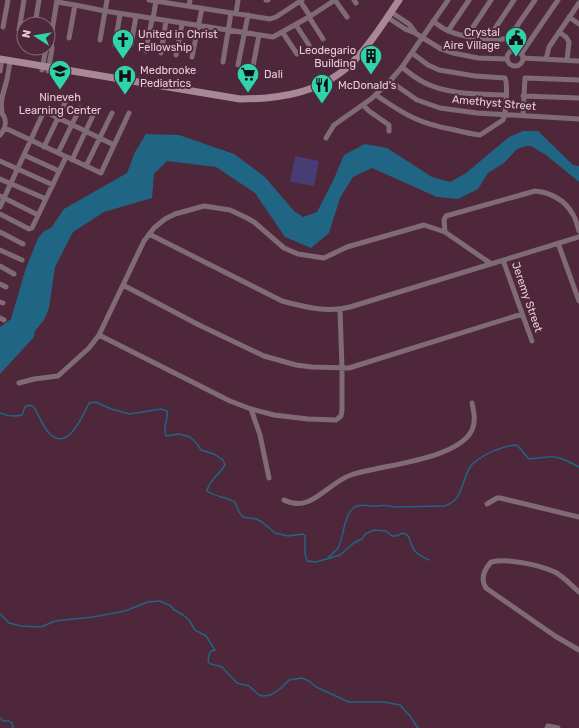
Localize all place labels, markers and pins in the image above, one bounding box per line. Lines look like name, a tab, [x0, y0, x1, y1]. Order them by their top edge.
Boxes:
public building icon: Crystal Aire Village	[503, 25, 529, 58]
place label: Crystal Aire Village	[443, 26, 500, 52]
church icon: United in Christ Fellowship	[110, 27, 136, 60]
place label: United in Christ Fellowship	[138, 28, 218, 54]
building icon: Leodegario Building	[358, 43, 384, 76]
place label: Leodegario Building	[299, 44, 356, 70]
school or university icon: Nineveh Learning Center	[47, 58, 73, 91]
supermarket icon: Dali	[235, 61, 261, 94]
hospital icon: Medbrooke Pediatrics	[112, 63, 138, 96]
place label: Medbrooke Pediatrics	[140, 64, 196, 90]
place label: Dali	[264, 68, 283, 81]
restaurant icon: McDonald's	[309, 72, 335, 105]
place label: McDonald's	[338, 79, 397, 92]
place label: Nineveh Learning Center	[19, 91, 102, 117]

